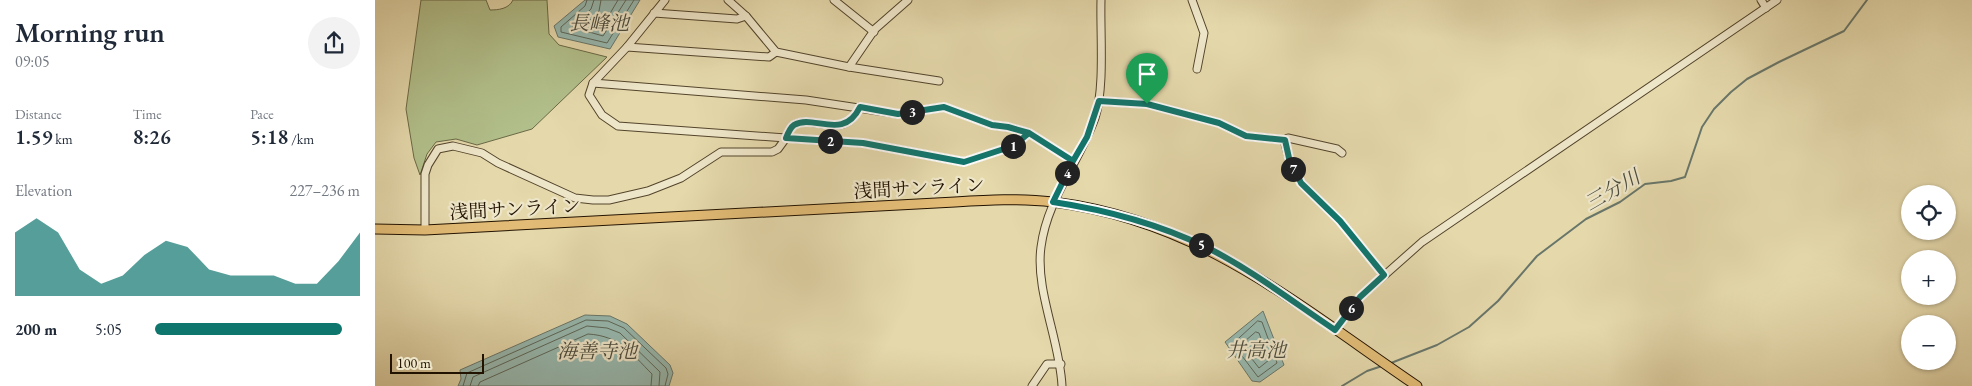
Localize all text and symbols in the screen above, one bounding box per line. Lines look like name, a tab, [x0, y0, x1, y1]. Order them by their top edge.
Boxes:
water label: 長峰池	[569, 10, 631, 36]
text: Morning run	[15, 14, 165, 50]
button: share	[308, 17, 360, 69]
text: 09:05	[15, 51, 50, 72]
pin	[1126, 53, 1168, 104]
icon: arrive	[1133, 60, 1161, 88]
pin: 3	[899, 100, 925, 124]
text: 3	[909, 103, 916, 121]
text: Distance	[15, 105, 62, 123]
text: Time	[133, 105, 162, 123]
text: Pace	[250, 105, 274, 123]
text: 1.59	[15, 123, 52, 150]
text: 8:26	[133, 123, 171, 150]
text: 5:18	[250, 123, 288, 150]
pin: 2	[817, 128, 843, 154]
text: km	[52, 130, 73, 148]
text: /km	[288, 130, 314, 148]
text: 2	[827, 132, 834, 150]
pin: 1	[1001, 134, 1025, 158]
text: 1	[1010, 137, 1017, 155]
pin: 7	[1281, 156, 1305, 182]
pin: 4	[1055, 160, 1079, 186]
text: 7	[1290, 160, 1297, 178]
water label: 三分川	[1580, 163, 1646, 216]
text: 4	[1064, 164, 1071, 182]
street label: 浅間サンライン	[853, 172, 985, 204]
text: Elevation	[15, 180, 73, 201]
text: 227–236 m	[289, 180, 360, 201]
map controls	[1901, 185, 1956, 370]
button: locate	[1901, 185, 1956, 240]
street label: 浅間サンライン	[449, 193, 581, 225]
pin: 5	[1189, 232, 1213, 258]
text: 5	[1198, 236, 1205, 254]
button: +	[1901, 250, 1956, 305]
pin: 6	[1339, 296, 1363, 320]
text: 6	[1348, 299, 1355, 317]
button: −	[1901, 315, 1956, 370]
text: 200 m	[15, 319, 57, 340]
text: 5:05	[95, 319, 122, 340]
water label: 井高池	[1226, 337, 1288, 363]
water label: 海善寺池	[557, 338, 639, 364]
scale bar	[390, 351, 484, 374]
text: 100 m	[397, 354, 431, 372]

